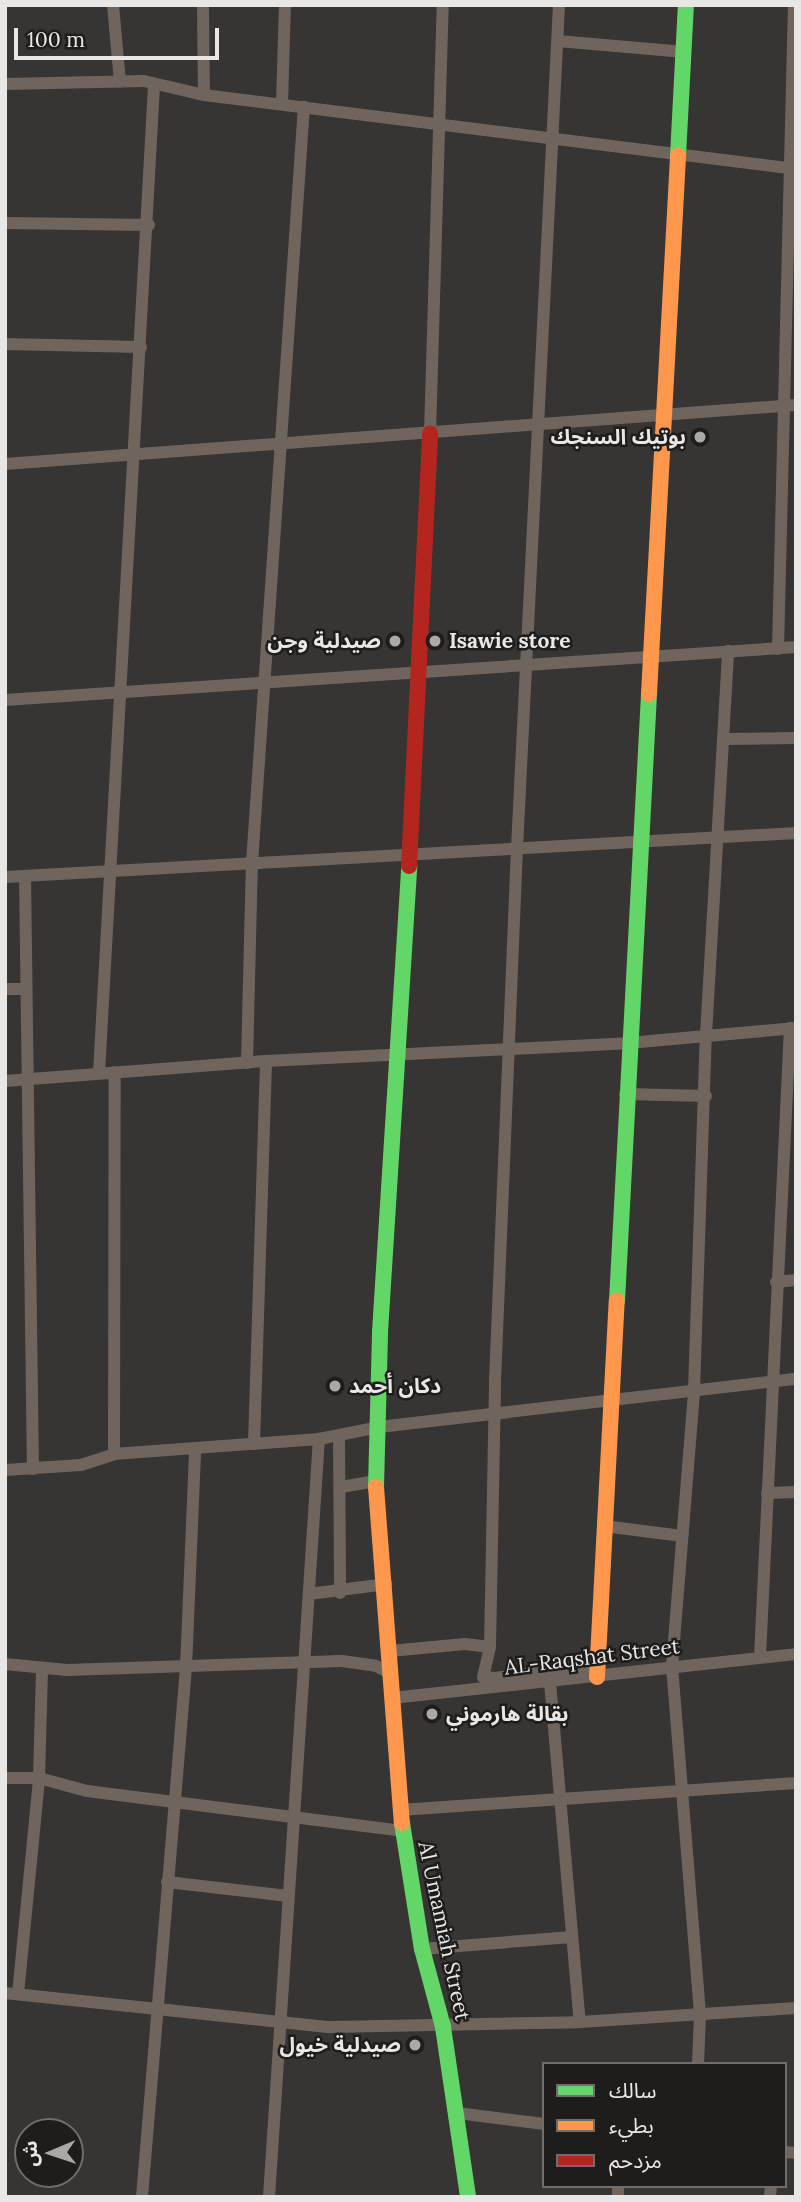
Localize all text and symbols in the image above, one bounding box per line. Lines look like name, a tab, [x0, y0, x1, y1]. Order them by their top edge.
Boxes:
scale bar	[18, 14, 222, 58]
text: 100 m	[27, 26, 85, 53]
place label: بوتيك السنجك	[551, 424, 686, 450]
marker: بوتيك السنجك	[692, 429, 708, 445]
place label: صيدلية وجن	[267, 628, 381, 654]
place label: Isawie store	[449, 628, 570, 654]
marker: صيدلية وجن	[387, 633, 403, 649]
marker: Isawie store	[427, 633, 443, 649]
place label: دكان أحمد	[349, 1373, 441, 1399]
marker: دكان أحمد	[327, 1378, 343, 1394]
street label: AL-Raqshat Street	[503, 1634, 681, 1680]
place label: بقالة هارموني	[446, 1701, 568, 1727]
marker: بقالة هارموني	[424, 1706, 440, 1722]
street label: Al Umamiah Street	[413, 1839, 475, 2023]
place label: صيدلية خيول	[280, 2032, 401, 2058]
marker: صيدلية خيول	[407, 2037, 423, 2053]
legend	[542, 2062, 787, 2188]
text: سالك	[609, 2077, 656, 2104]
text: بطيء	[609, 2112, 654, 2139]
north arrow	[14, 2118, 84, 2188]
text: ش	[18, 2140, 42, 2167]
text: مزدحم	[609, 2147, 662, 2174]

